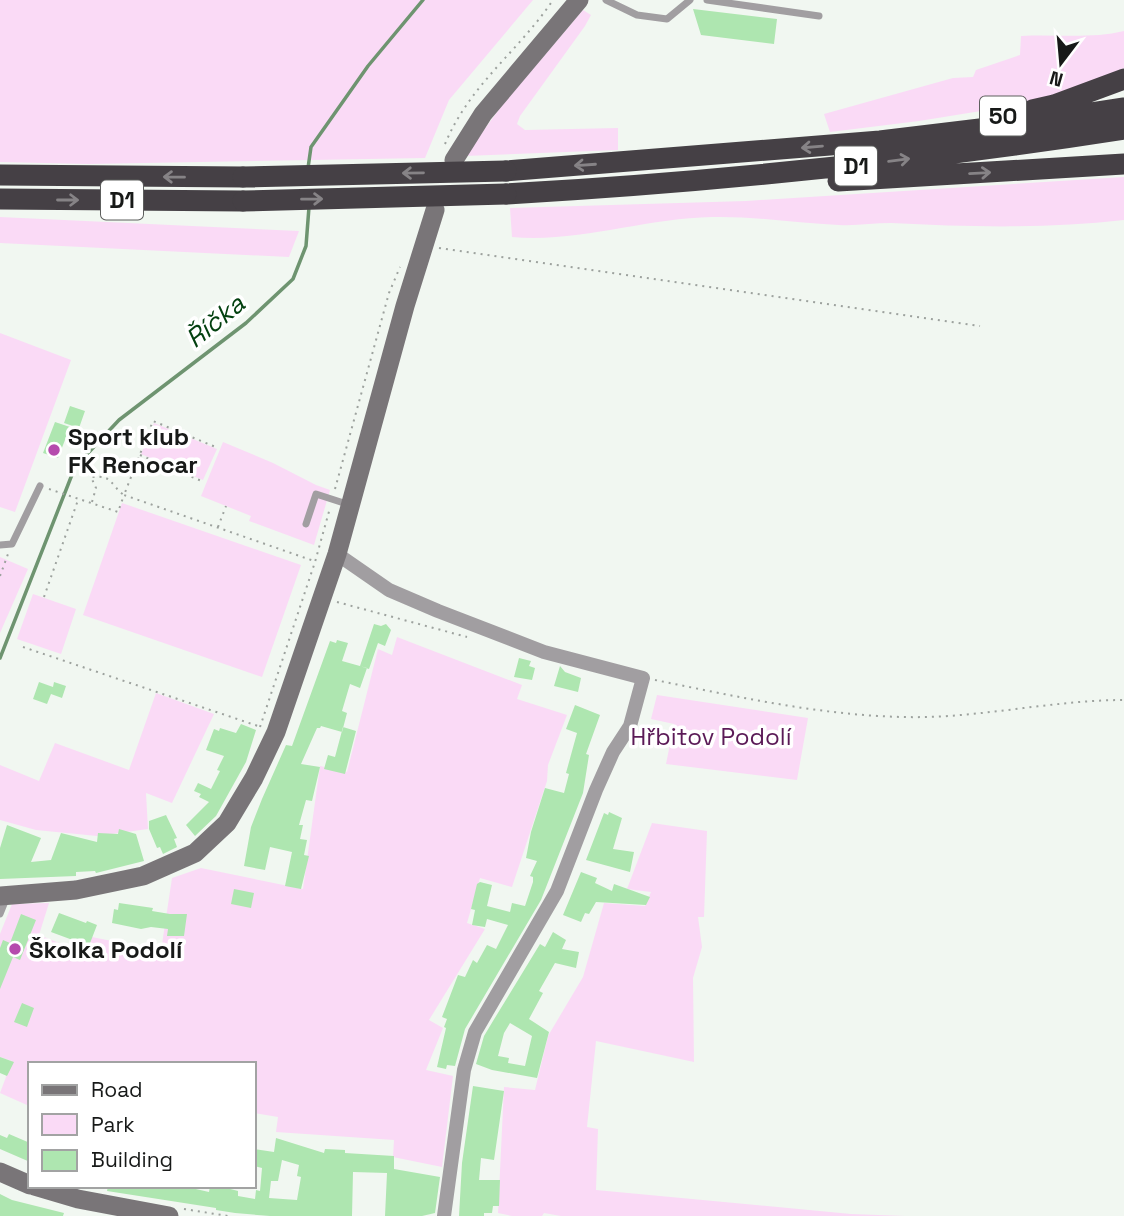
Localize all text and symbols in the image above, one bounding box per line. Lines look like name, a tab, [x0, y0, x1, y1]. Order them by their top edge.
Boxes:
north arrow	[1026, 28, 1096, 98]
text: N	[1047, 65, 1066, 93]
road number: 50	[980, 97, 1026, 136]
one-way arrow	[801, 141, 823, 154]
road number: D1	[835, 146, 877, 186]
one-way arrow	[887, 154, 910, 167]
one-way arrow	[574, 159, 597, 172]
one-way arrow	[969, 166, 992, 179]
one-way arrow	[402, 167, 425, 180]
one-way arrow	[163, 170, 186, 184]
road number: D1	[101, 181, 143, 220]
one-way arrow	[56, 193, 79, 207]
one-way arrow	[300, 193, 323, 206]
water label: Říčka	[178, 286, 253, 355]
place label: Sport klub FK Renocar	[68, 421, 198, 480]
marker: Sport klub FK Renocar	[46, 442, 62, 458]
park label: Hřbitov Podolí	[630, 721, 792, 752]
place label: Školka Podolí	[29, 934, 183, 965]
marker: Školka Podolí	[7, 941, 23, 957]
legend	[28, 1062, 256, 1188]
text: Road	[91, 1076, 143, 1103]
text: Park	[91, 1111, 135, 1138]
text: Building	[91, 1146, 173, 1173]

